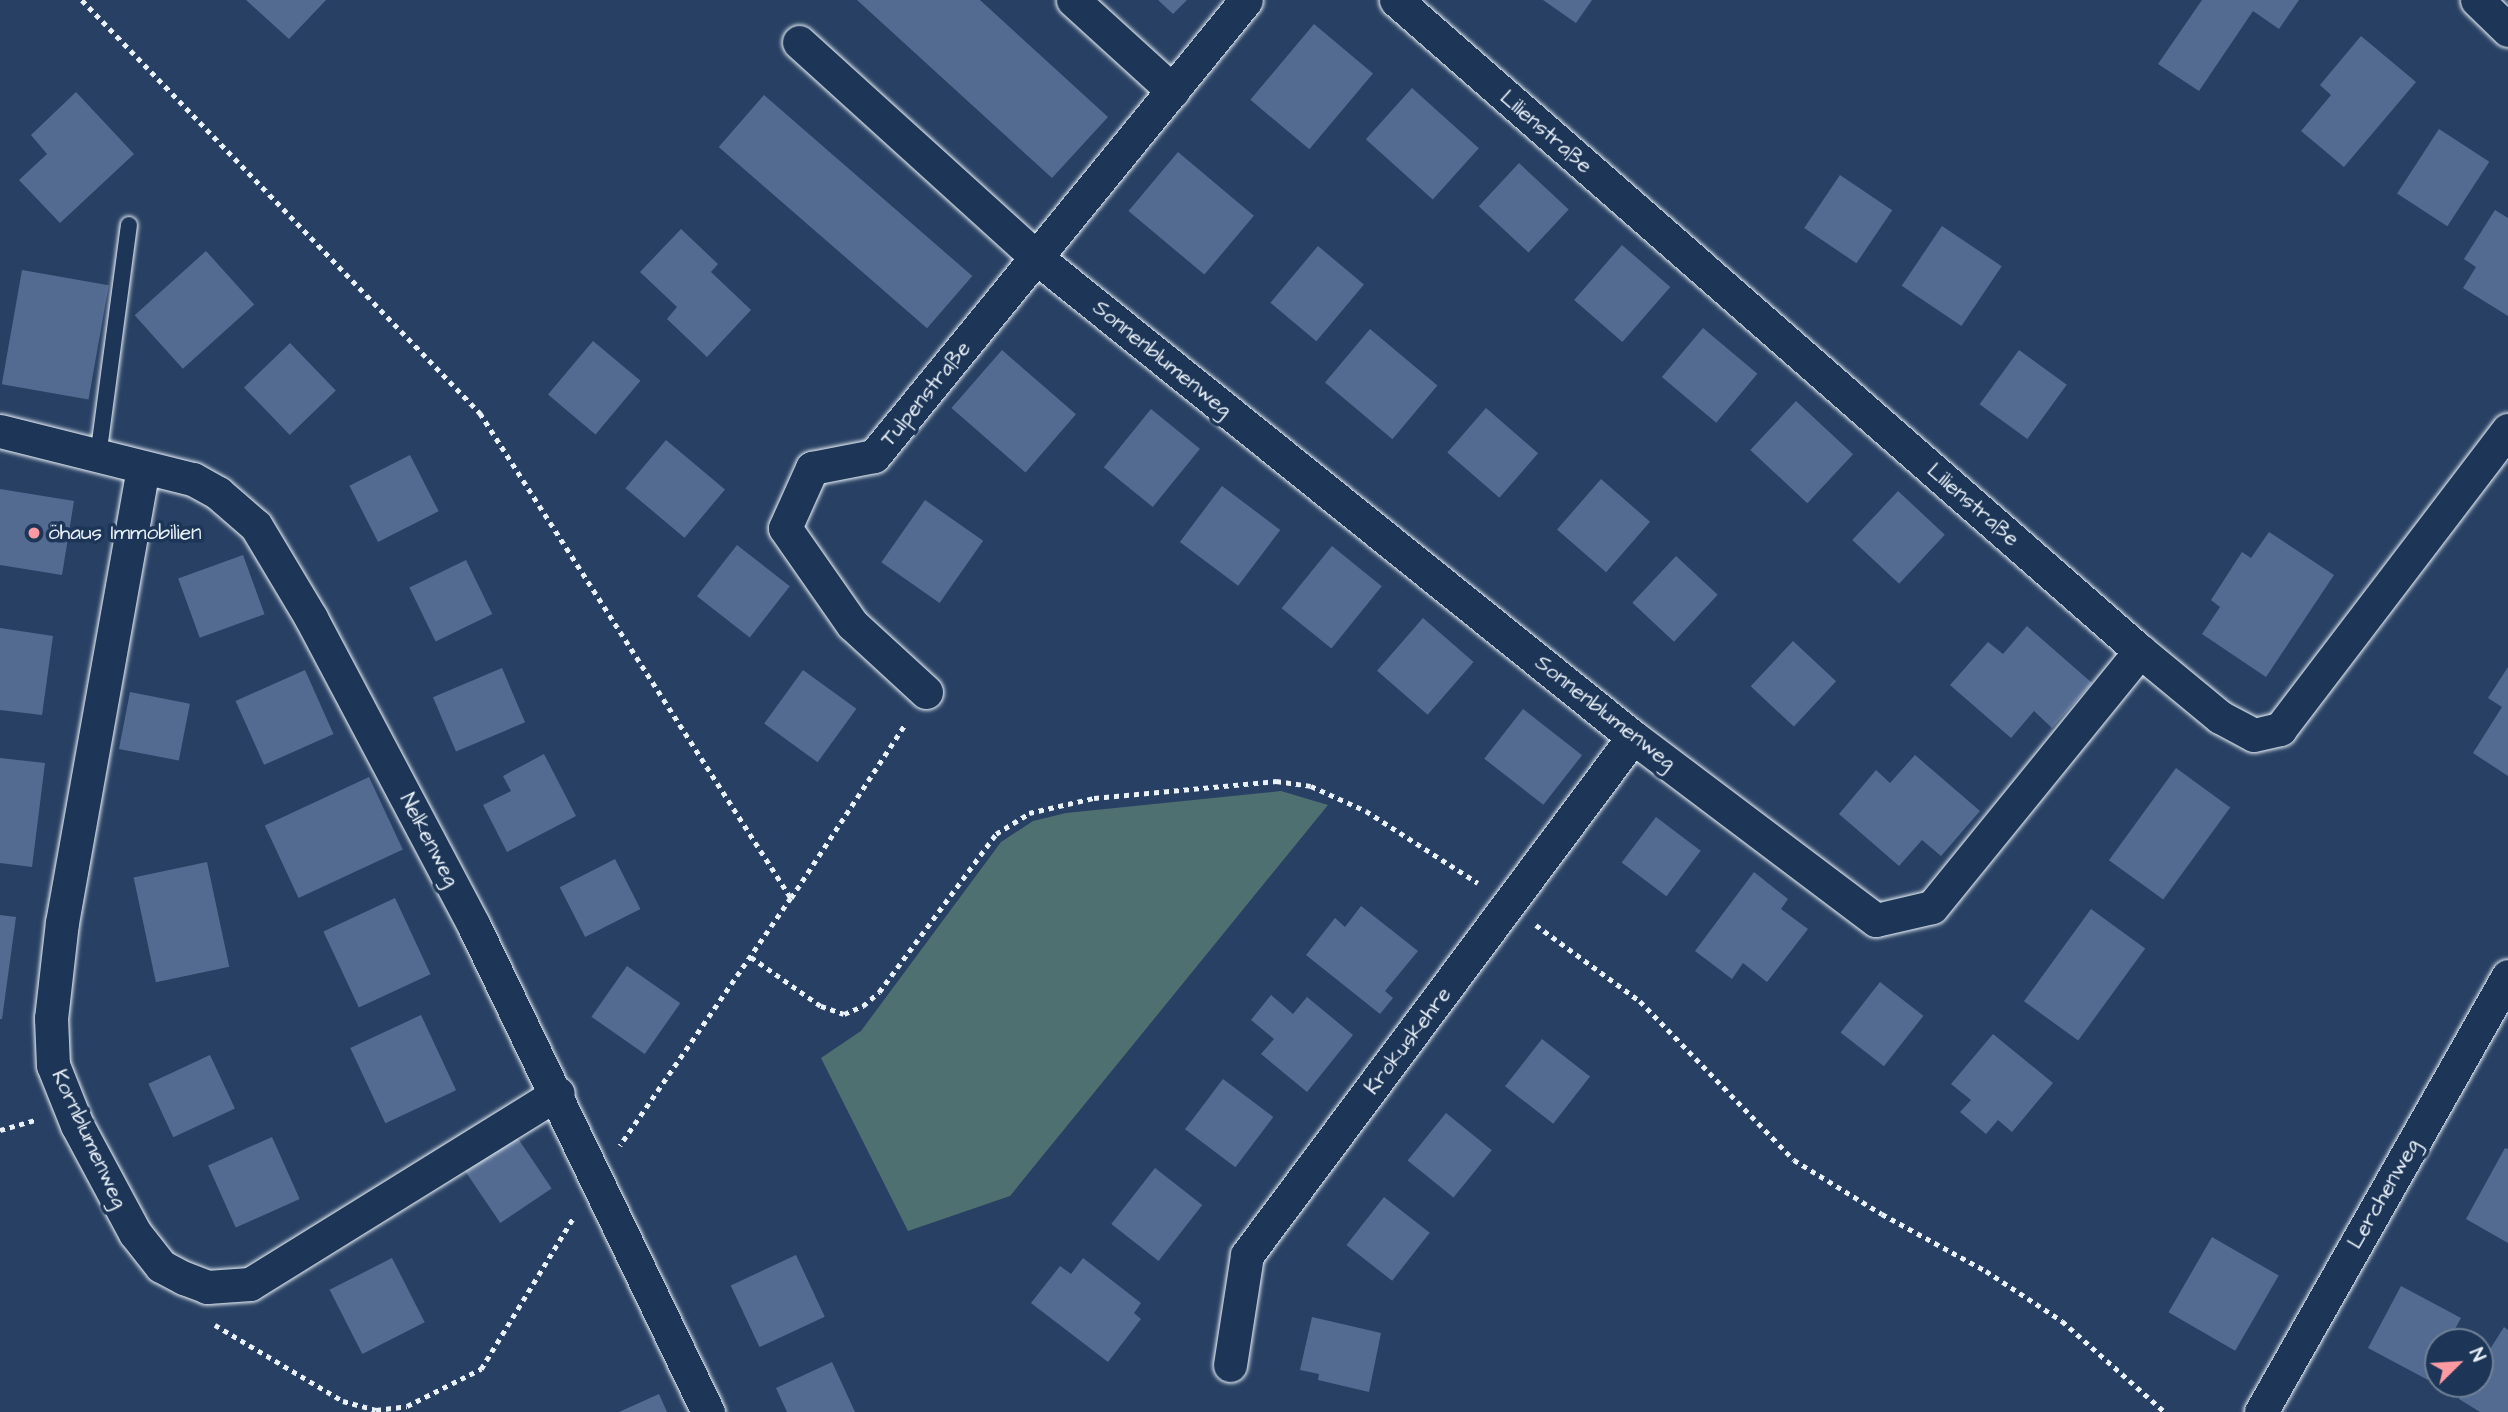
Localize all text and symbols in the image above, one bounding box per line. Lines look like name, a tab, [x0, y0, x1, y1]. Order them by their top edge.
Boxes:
street label: Lilienstraße	[1495, 85, 1597, 179]
street label: Sonnenblumenweg	[1088, 295, 1236, 423]
street label: Tulpenstraße	[876, 336, 976, 452]
street label: Lilienstraße	[1922, 458, 2024, 552]
place label: öhaus Immobilien	[48, 520, 202, 546]
marker: öhaus Immobilien	[26, 525, 42, 541]
street label: Sonnenblumenweg	[1530, 650, 1680, 776]
street label: Nelkenweg	[394, 789, 464, 891]
street label: Krokuskehre	[1359, 982, 1457, 1100]
street label: Kornblumenweg	[46, 1066, 132, 1212]
street label: Lerchenweg	[2343, 1135, 2425, 1253]
north arrow	[2424, 1328, 2494, 1398]
text: N	[2462, 1344, 2492, 1366]

